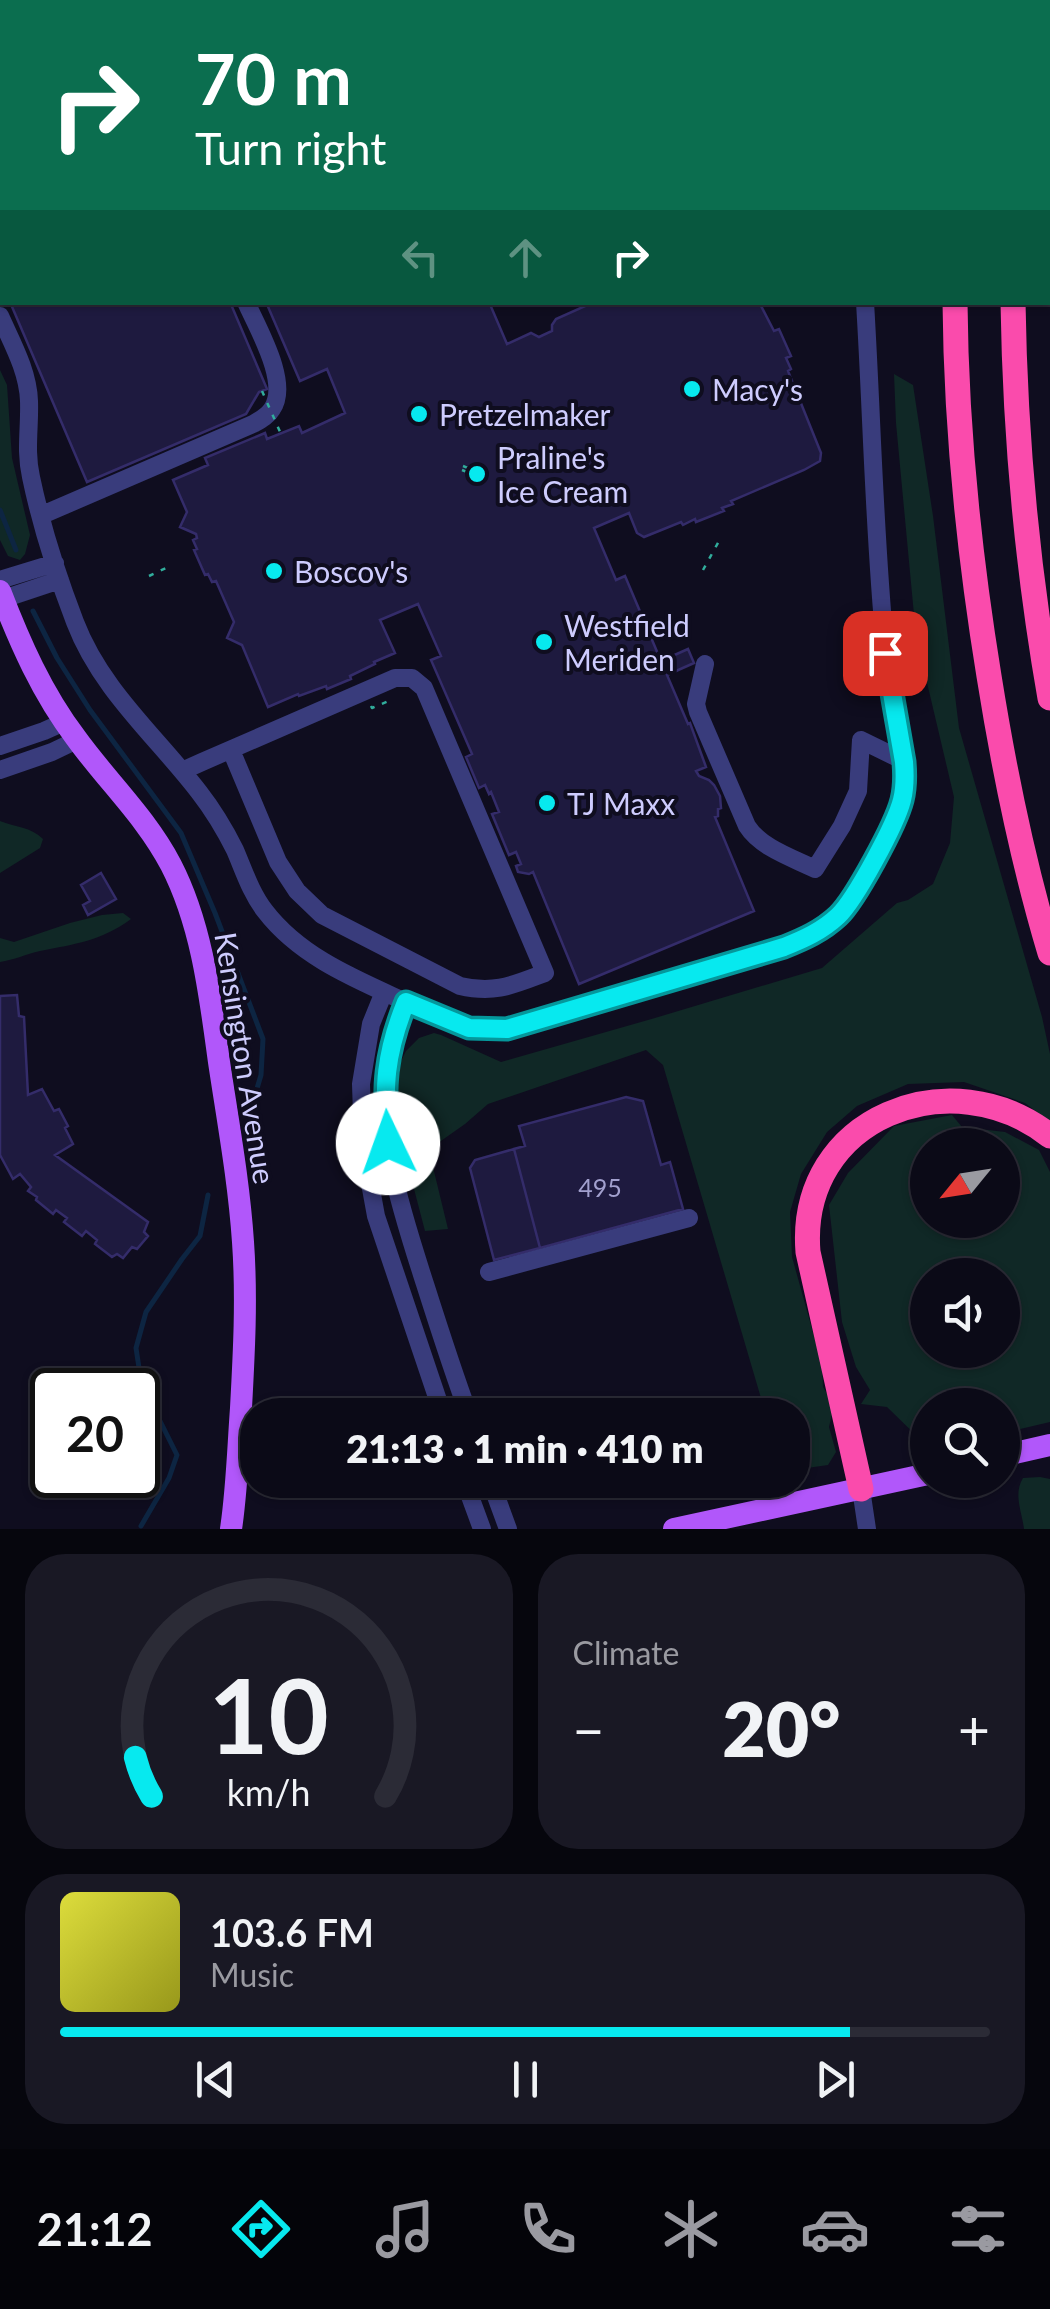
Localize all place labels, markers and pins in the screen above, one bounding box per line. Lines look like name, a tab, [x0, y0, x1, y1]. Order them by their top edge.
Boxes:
place label: Macy's	[712, 371, 803, 407]
marker: Macy's	[681, 378, 703, 400]
place label: Pretzelmaker	[439, 396, 611, 432]
marker: Pretzelmaker	[408, 403, 430, 425]
place label: Praline's Ice Cream	[497, 439, 628, 509]
marker: Praline's Ice Cream	[466, 463, 488, 485]
place label: Boscov's	[294, 553, 408, 589]
marker: Boscov's	[263, 560, 285, 582]
place label: Westfield Meriden	[564, 607, 690, 677]
pin	[843, 611, 928, 696]
marker: Westfield Meriden	[533, 631, 555, 653]
place label: TJ Maxx	[567, 785, 675, 821]
marker: TJ Maxx	[536, 792, 558, 814]

